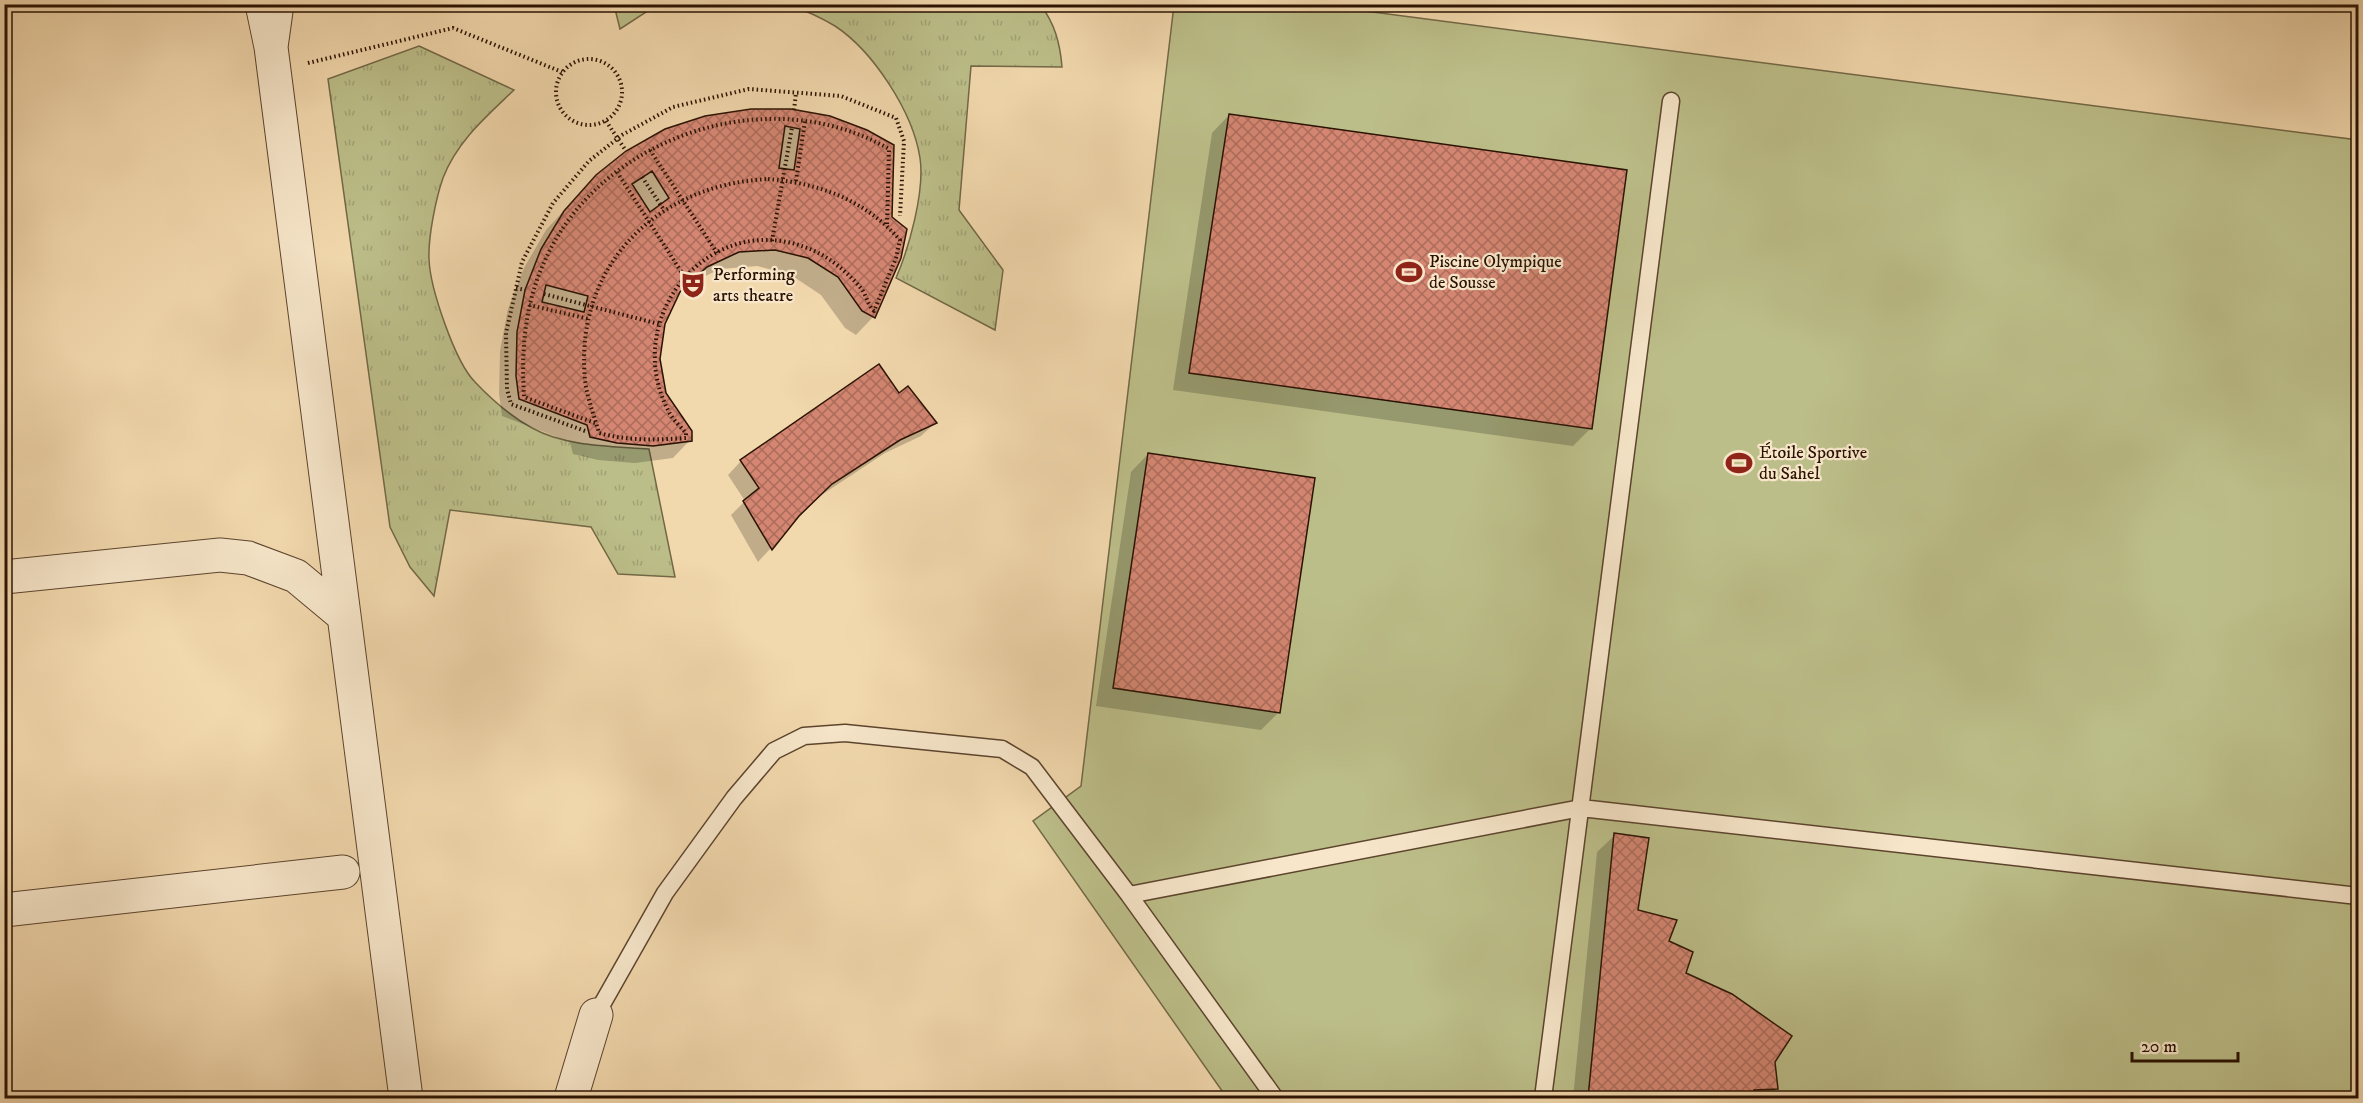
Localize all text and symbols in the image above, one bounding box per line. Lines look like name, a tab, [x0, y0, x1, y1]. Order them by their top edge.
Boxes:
place label: Piscine Olympique de Sousse	[1429, 251, 1562, 294]
sports icon: Piscine Olympique de Sousse	[1394, 257, 1424, 287]
place label: Performing arts theatre	[713, 264, 795, 307]
theatre icon: Performing arts theatre	[678, 270, 708, 300]
place label: Étoile Sportive du Sahel	[1759, 442, 1867, 485]
sports icon: Étoile Sportive du Sahel	[1724, 448, 1754, 478]
scale bar	[2132, 1025, 2238, 1063]
text: 20 m	[2141, 1036, 2177, 1058]

